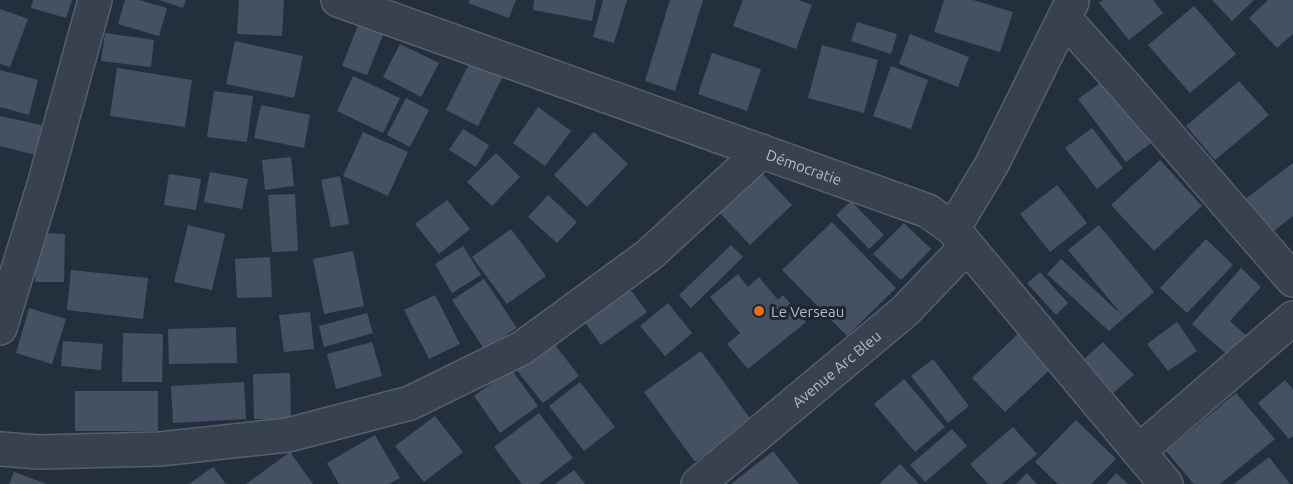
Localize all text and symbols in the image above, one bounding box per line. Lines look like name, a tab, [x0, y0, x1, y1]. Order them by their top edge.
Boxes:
street label: Démocratie	[764, 145, 844, 188]
place label: Le Verseau	[771, 303, 844, 320]
marker: Le Verseau	[752, 304, 766, 318]
street label: Avenue Arc Bleu	[788, 327, 884, 410]

